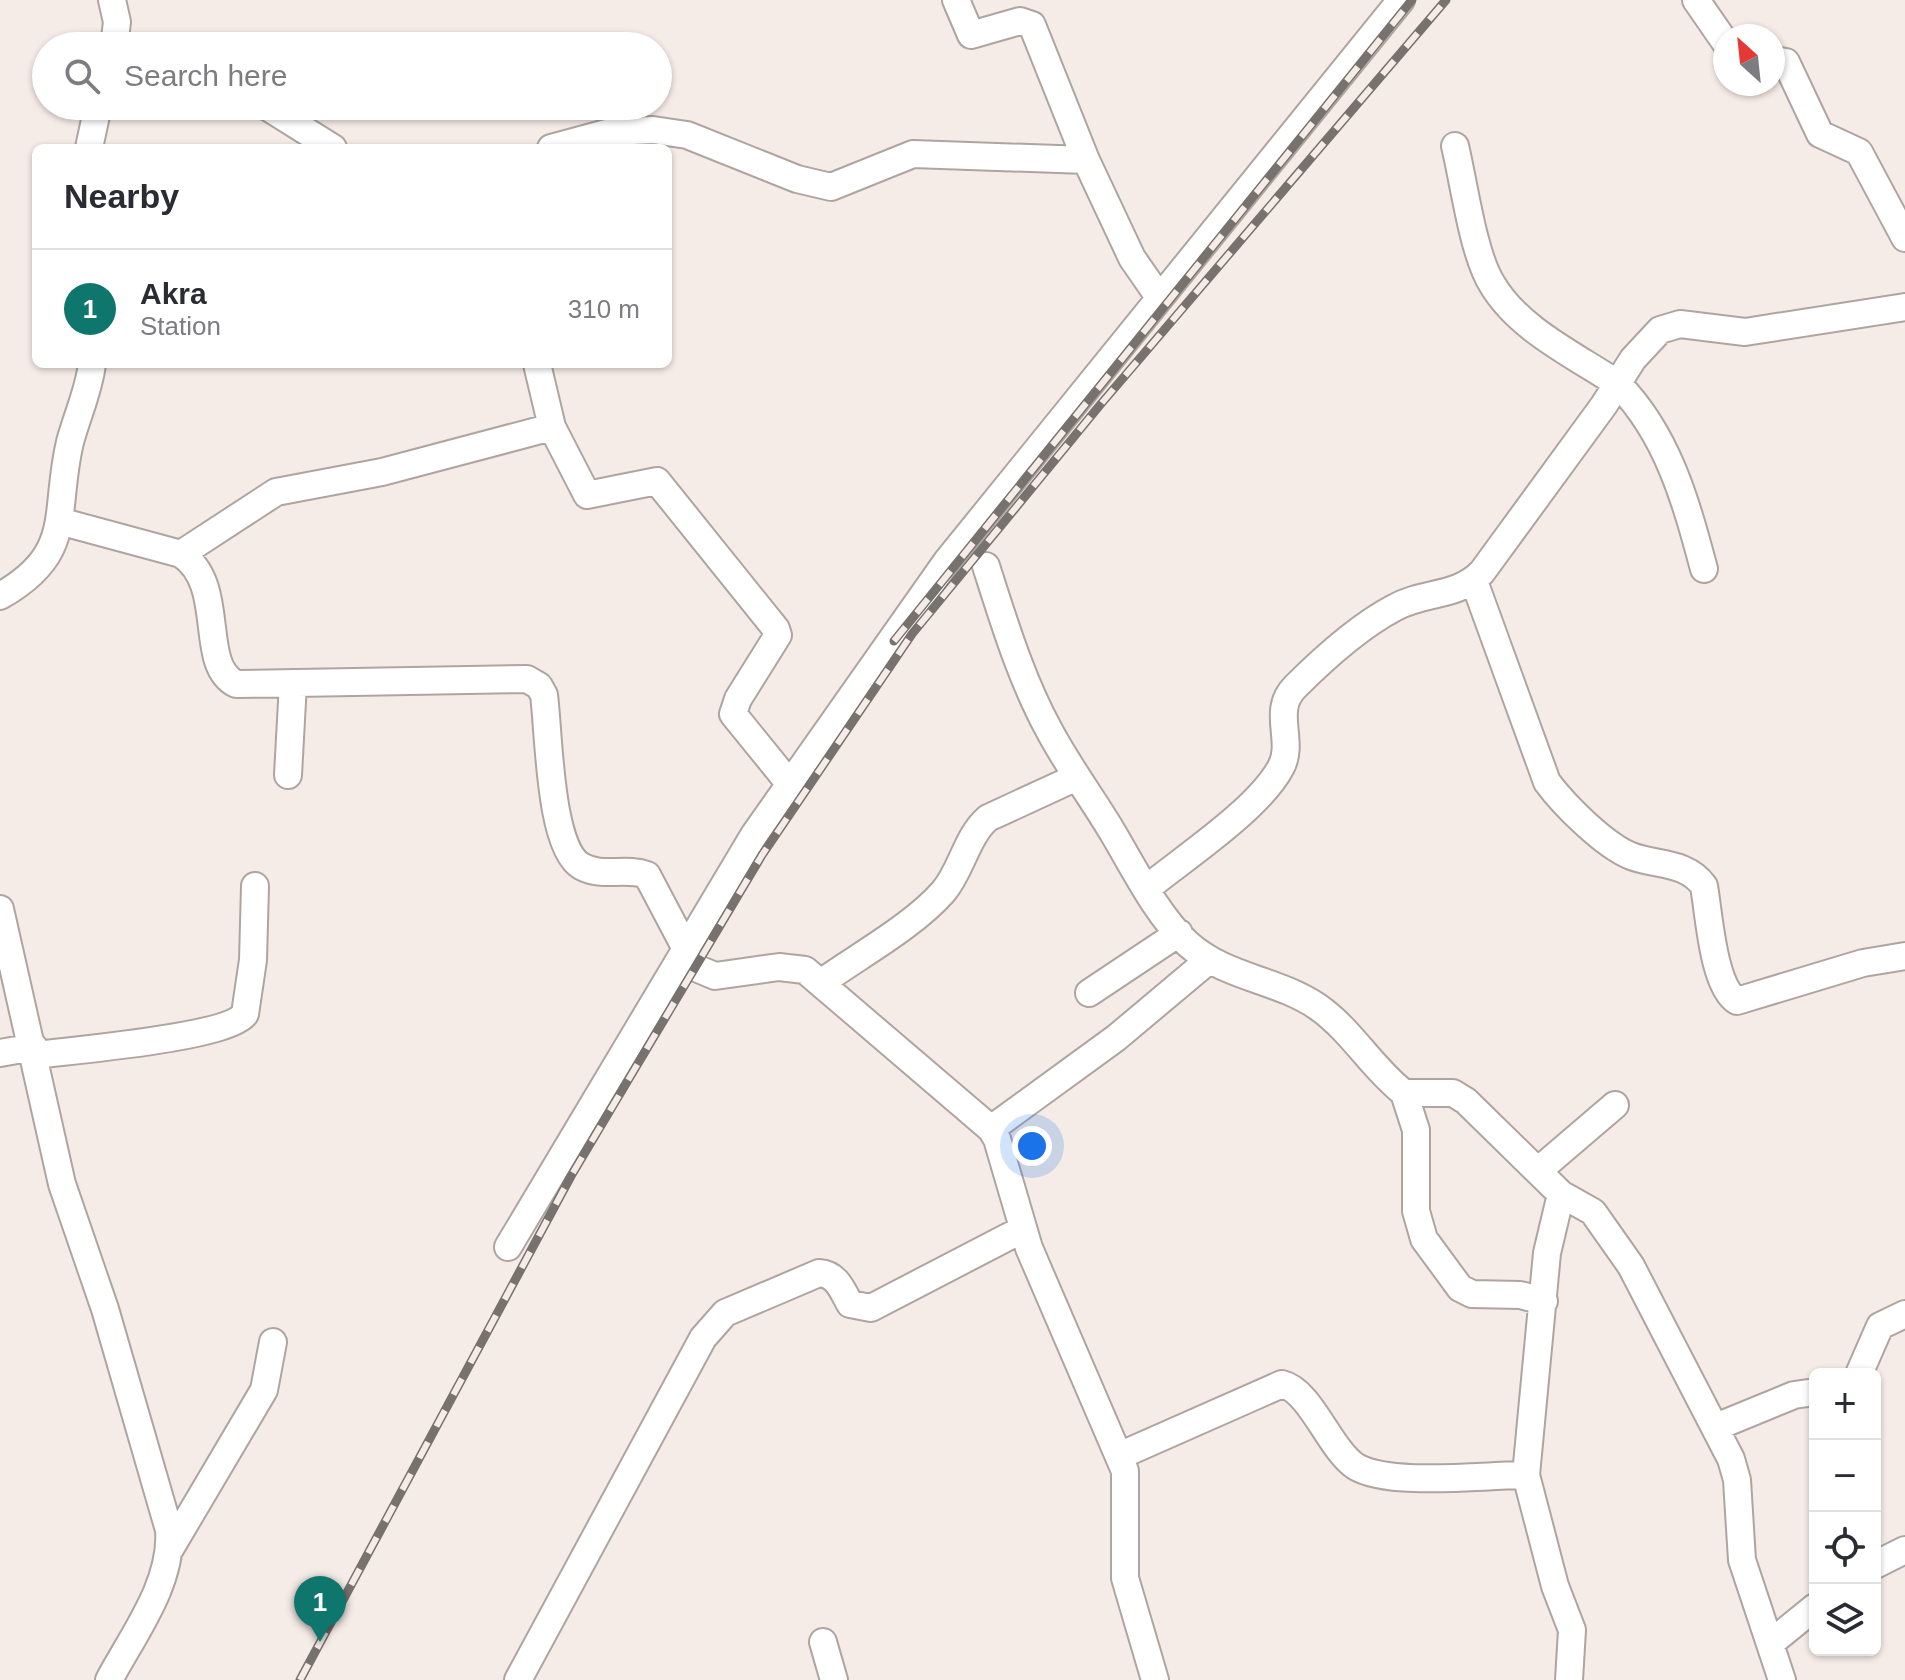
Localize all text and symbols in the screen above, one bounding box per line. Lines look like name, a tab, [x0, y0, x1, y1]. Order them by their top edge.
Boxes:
north arrow	[1713, 24, 1785, 96]
search box	[32, 32, 672, 120]
icon: search	[60, 54, 104, 98]
text: Search here	[124, 59, 287, 92]
text: Nearby	[64, 177, 179, 215]
text: Akra	[140, 277, 207, 310]
text: 1	[83, 294, 97, 324]
text: 310 m	[568, 294, 640, 324]
text: Station	[140, 311, 221, 341]
your location	[1012, 1126, 1052, 1166]
map controls	[1809, 1368, 1881, 1656]
button: +	[1809, 1368, 1881, 1440]
button: −	[1809, 1440, 1881, 1512]
button: locate	[1809, 1512, 1881, 1584]
pin: 1	[294, 1576, 346, 1642]
button: layers	[1809, 1584, 1881, 1656]

